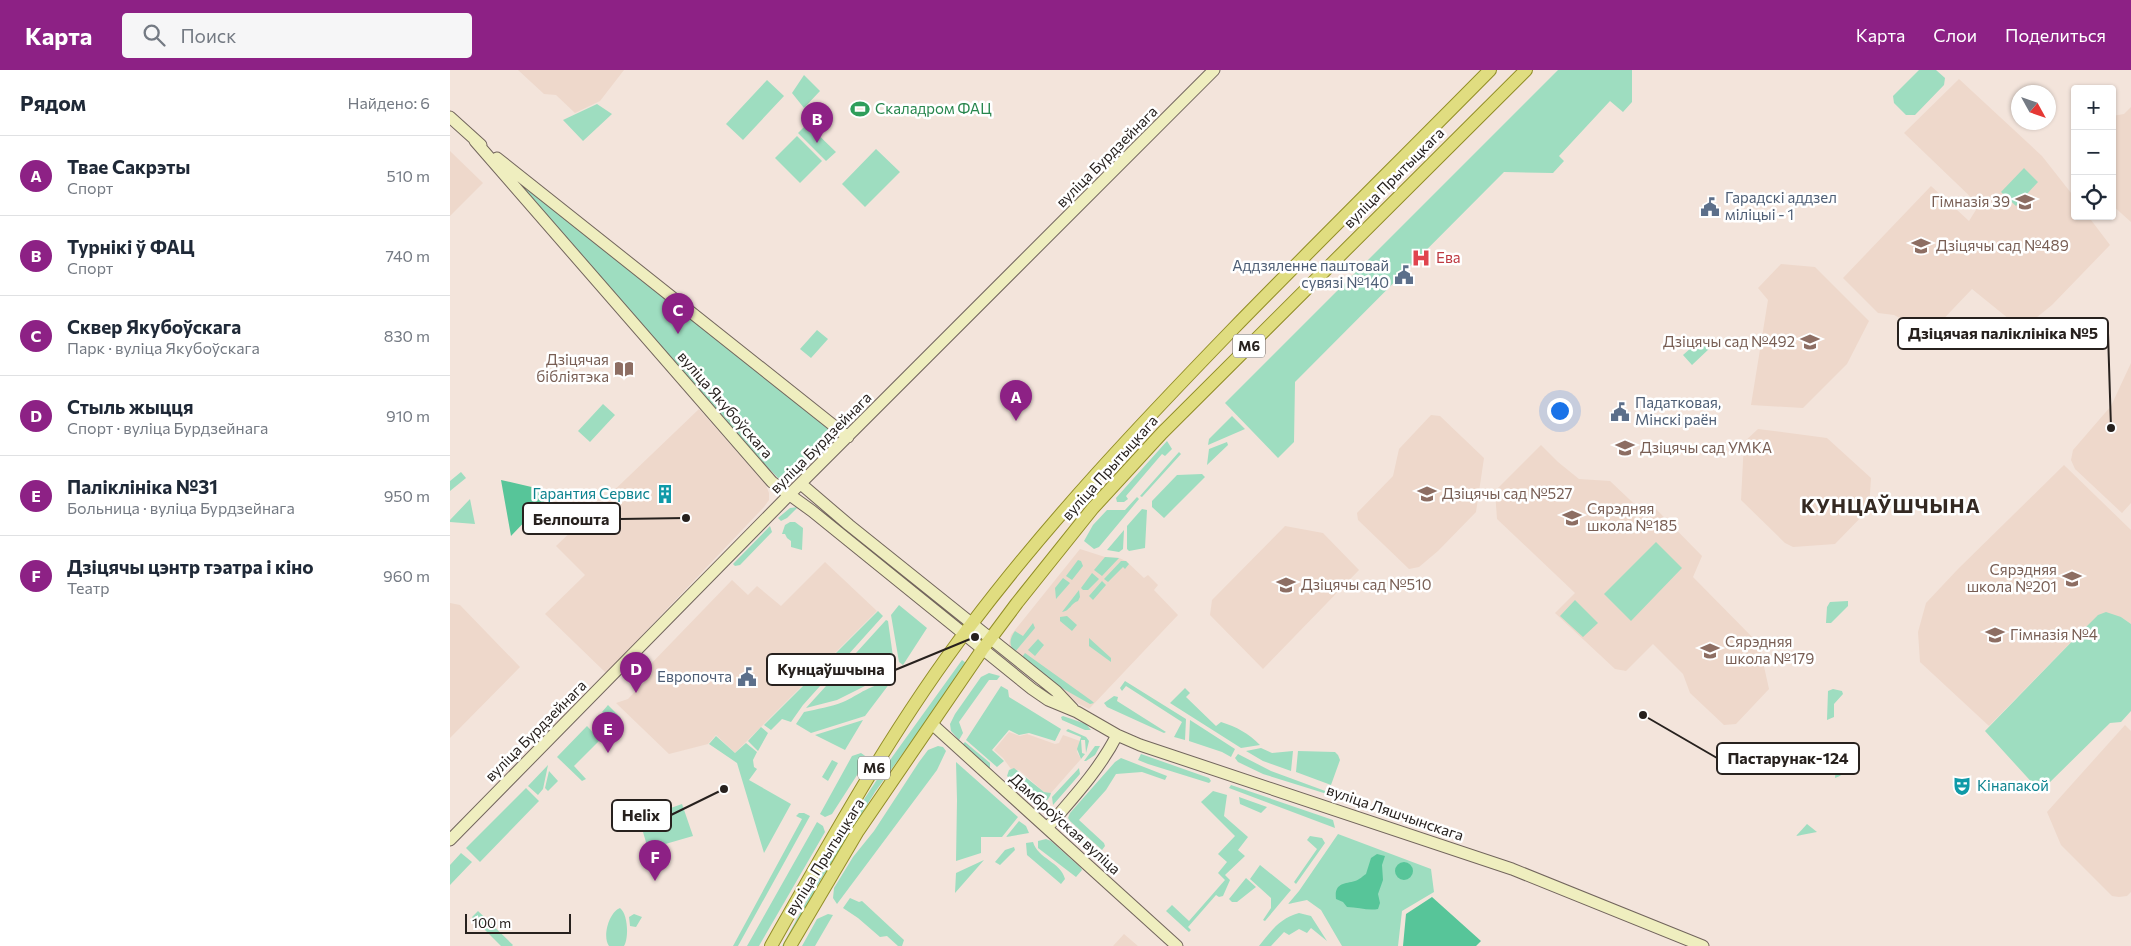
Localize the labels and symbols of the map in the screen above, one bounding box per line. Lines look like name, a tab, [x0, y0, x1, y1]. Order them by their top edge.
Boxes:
north arrow	[2011, 85, 2056, 130]
sports icon: Скаладром ФАЦ	[849, 98, 871, 120]
place label: Скаладром ФАЦ	[875, 99, 992, 117]
pin: B	[801, 102, 833, 143]
street label: вуліца Бурдзейнага	[1052, 102, 1161, 211]
street label: вуліца Прытыцкага	[1339, 123, 1447, 231]
place label: Гарадскі аддзел міліцыі - 1	[1725, 188, 1837, 223]
school or university icon: Гімназія 39	[2014, 191, 2036, 213]
place label: Гімназія 39	[1931, 192, 2010, 210]
public building icon: Гарадскі аддзел міліцыі - 1	[1699, 196, 1721, 218]
school or university icon: Дзіцячы сад №489	[1910, 235, 1932, 257]
place label: Дзіцячы сад №489	[1936, 236, 2069, 254]
hospital icon: Ева	[1410, 247, 1432, 269]
place label: Ева	[1436, 248, 1461, 266]
place label: Аддзяленне паштовай сувязі №140	[1232, 256, 1389, 291]
public building icon: Аддзяленне паштовай сувязі №140	[1393, 264, 1415, 286]
pin: C	[662, 293, 694, 334]
callout: Дзіцячая паліклініка №5	[1898, 318, 2108, 349]
text: Дзіцячая паліклініка №5	[1908, 323, 2098, 342]
school or university icon: Дзіцячы сад №492	[1799, 331, 1821, 353]
place label: Дзіцячы сад №492	[1663, 332, 1795, 350]
road number: М6	[1233, 334, 1265, 358]
street label: вуліца Якубоўскага	[674, 347, 777, 461]
place label: Дзіцячая бібліятэка	[536, 350, 609, 385]
library icon: Дзіцячая бібліятэка	[613, 358, 635, 380]
pin: A	[1000, 380, 1032, 421]
street label: вуліца Бурдзейнага	[766, 388, 875, 497]
place label: Падатковая, Мінскі раён	[1635, 393, 1721, 428]
your location	[1547, 398, 1573, 424]
public building icon: Падатковая, Мінскі раён	[1609, 401, 1631, 423]
street label: вуліца Прытыцкага	[1057, 411, 1161, 523]
school or university icon: Дзіцячы сад УМКА	[1614, 437, 1636, 459]
place label: Дзіцячы сад УМКА	[1640, 438, 1772, 456]
building icon: Гарантия Сервис	[654, 483, 676, 505]
school or university icon: Дзіцячы сад №527	[1416, 483, 1438, 505]
place label: Гарантия Сервис	[533, 484, 650, 502]
place label: Дзіцячы сад №527	[1442, 484, 1572, 502]
district label: КУНЦАЎШЧЫНА	[1801, 493, 1981, 517]
place label: Сярэдняя школа №185	[1587, 499, 1677, 534]
callout: Белпошта	[523, 503, 620, 534]
school or university icon: Сярэдняя школа №185	[1561, 507, 1583, 529]
text: Белпошта	[533, 509, 609, 528]
place label: Сярэдняя школа №201	[1967, 560, 2057, 595]
school or university icon: Сярэдняя школа №201	[2061, 568, 2083, 590]
school or university icon: Дзіцячы сад №510	[1275, 574, 1297, 596]
place label: Дзіцячы сад №510	[1301, 575, 1431, 593]
school or university icon: Гімназія №4	[1984, 624, 2006, 646]
place label: Гімназія №4	[2010, 625, 2098, 643]
place label: Сярэдняя школа №179	[1725, 632, 1814, 667]
school or university icon: Сярэдняя школа №179	[1699, 640, 1721, 662]
pin: D	[620, 652, 652, 693]
callout: Кунцаўшчына	[767, 654, 895, 685]
text: Кунцаўшчына	[777, 659, 885, 678]
public building icon: Европочта	[736, 666, 758, 688]
place label: Европочта	[657, 667, 732, 685]
street label: вуліца Бурдзейнага	[481, 676, 590, 785]
pin: E	[592, 712, 624, 753]
callout: Пастарунак-124	[1717, 743, 1859, 774]
text: Пастарунак-124	[1727, 748, 1849, 767]
road number: М6	[858, 756, 890, 780]
street label: Дамброўская вуліца	[1007, 769, 1125, 878]
theatre icon: Кінапакой	[1951, 775, 1973, 797]
place label: Кінапакой	[1977, 776, 2049, 794]
street label: вуліца Ляшчынскага	[1324, 780, 1466, 844]
street label: вуліца Прытыцкага	[781, 795, 867, 918]
callout: Helix	[612, 800, 671, 831]
text: Helix	[622, 805, 660, 824]
pin: F	[639, 840, 671, 881]
scale bar	[465, 911, 571, 934]

